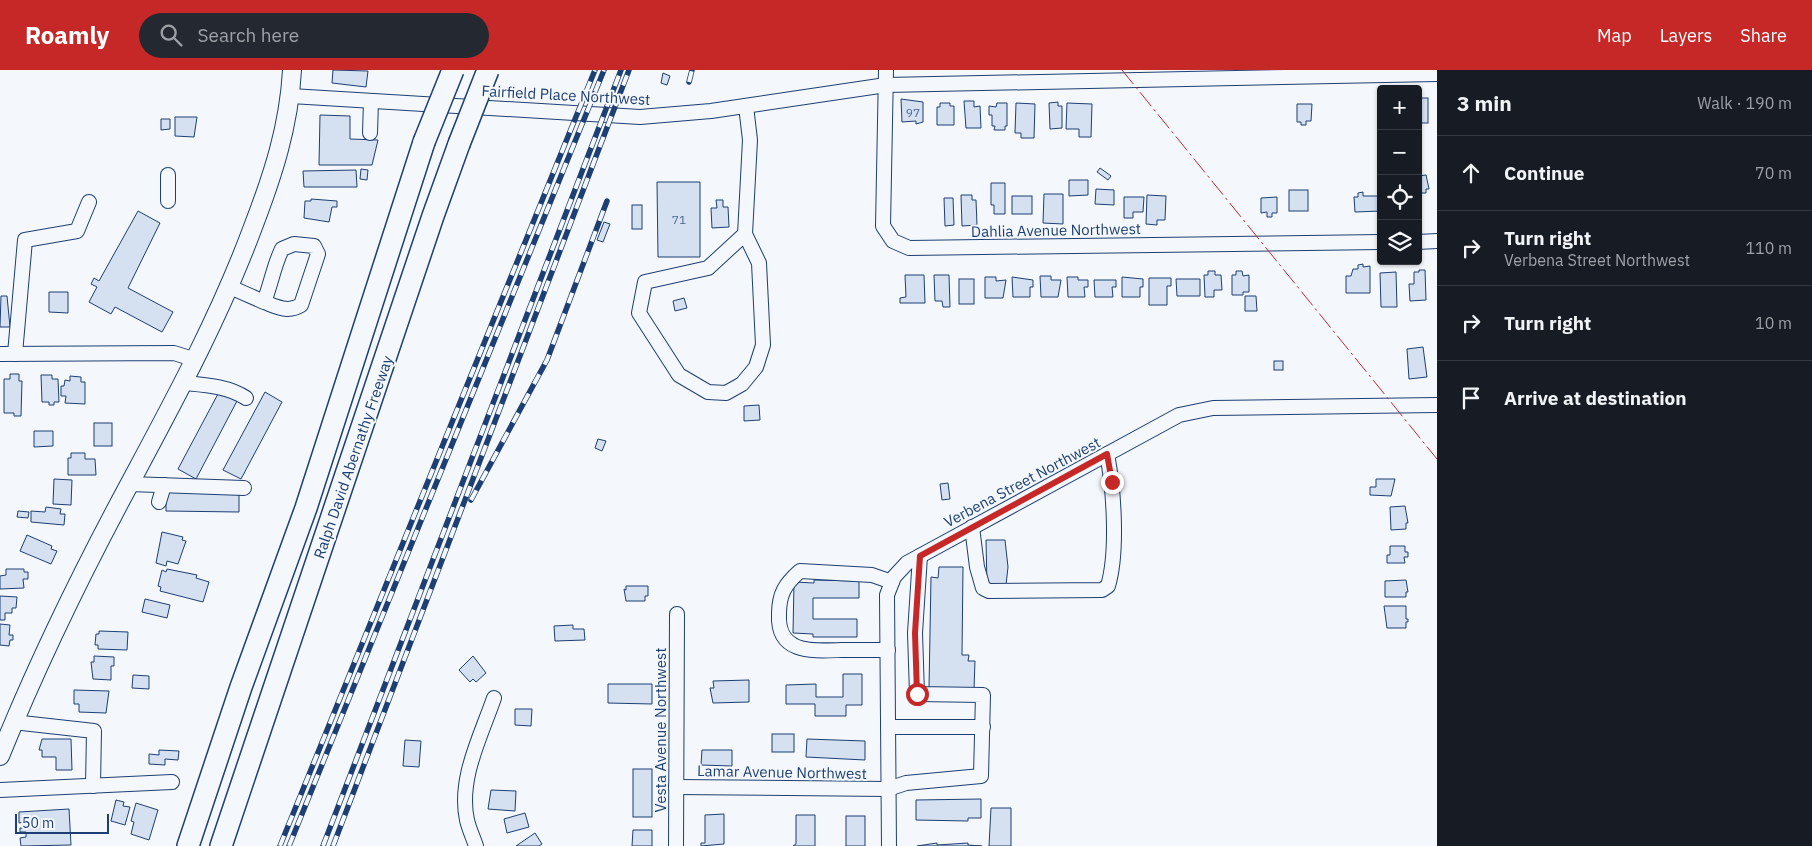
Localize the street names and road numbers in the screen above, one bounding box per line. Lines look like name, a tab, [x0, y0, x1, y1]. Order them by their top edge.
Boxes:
street label: Fairfield Place Northwest	[481, 81, 651, 109]
street label: Dahlia Avenue Northwest	[971, 219, 1141, 241]
street label: Ralph David Abernathy Freeway	[309, 352, 397, 561]
street label: Verbena Street Northwest	[940, 433, 1104, 531]
street label: Vesta Avenue Northwest	[651, 648, 670, 813]
street label: Lamar Avenue Northwest	[697, 761, 867, 783]

